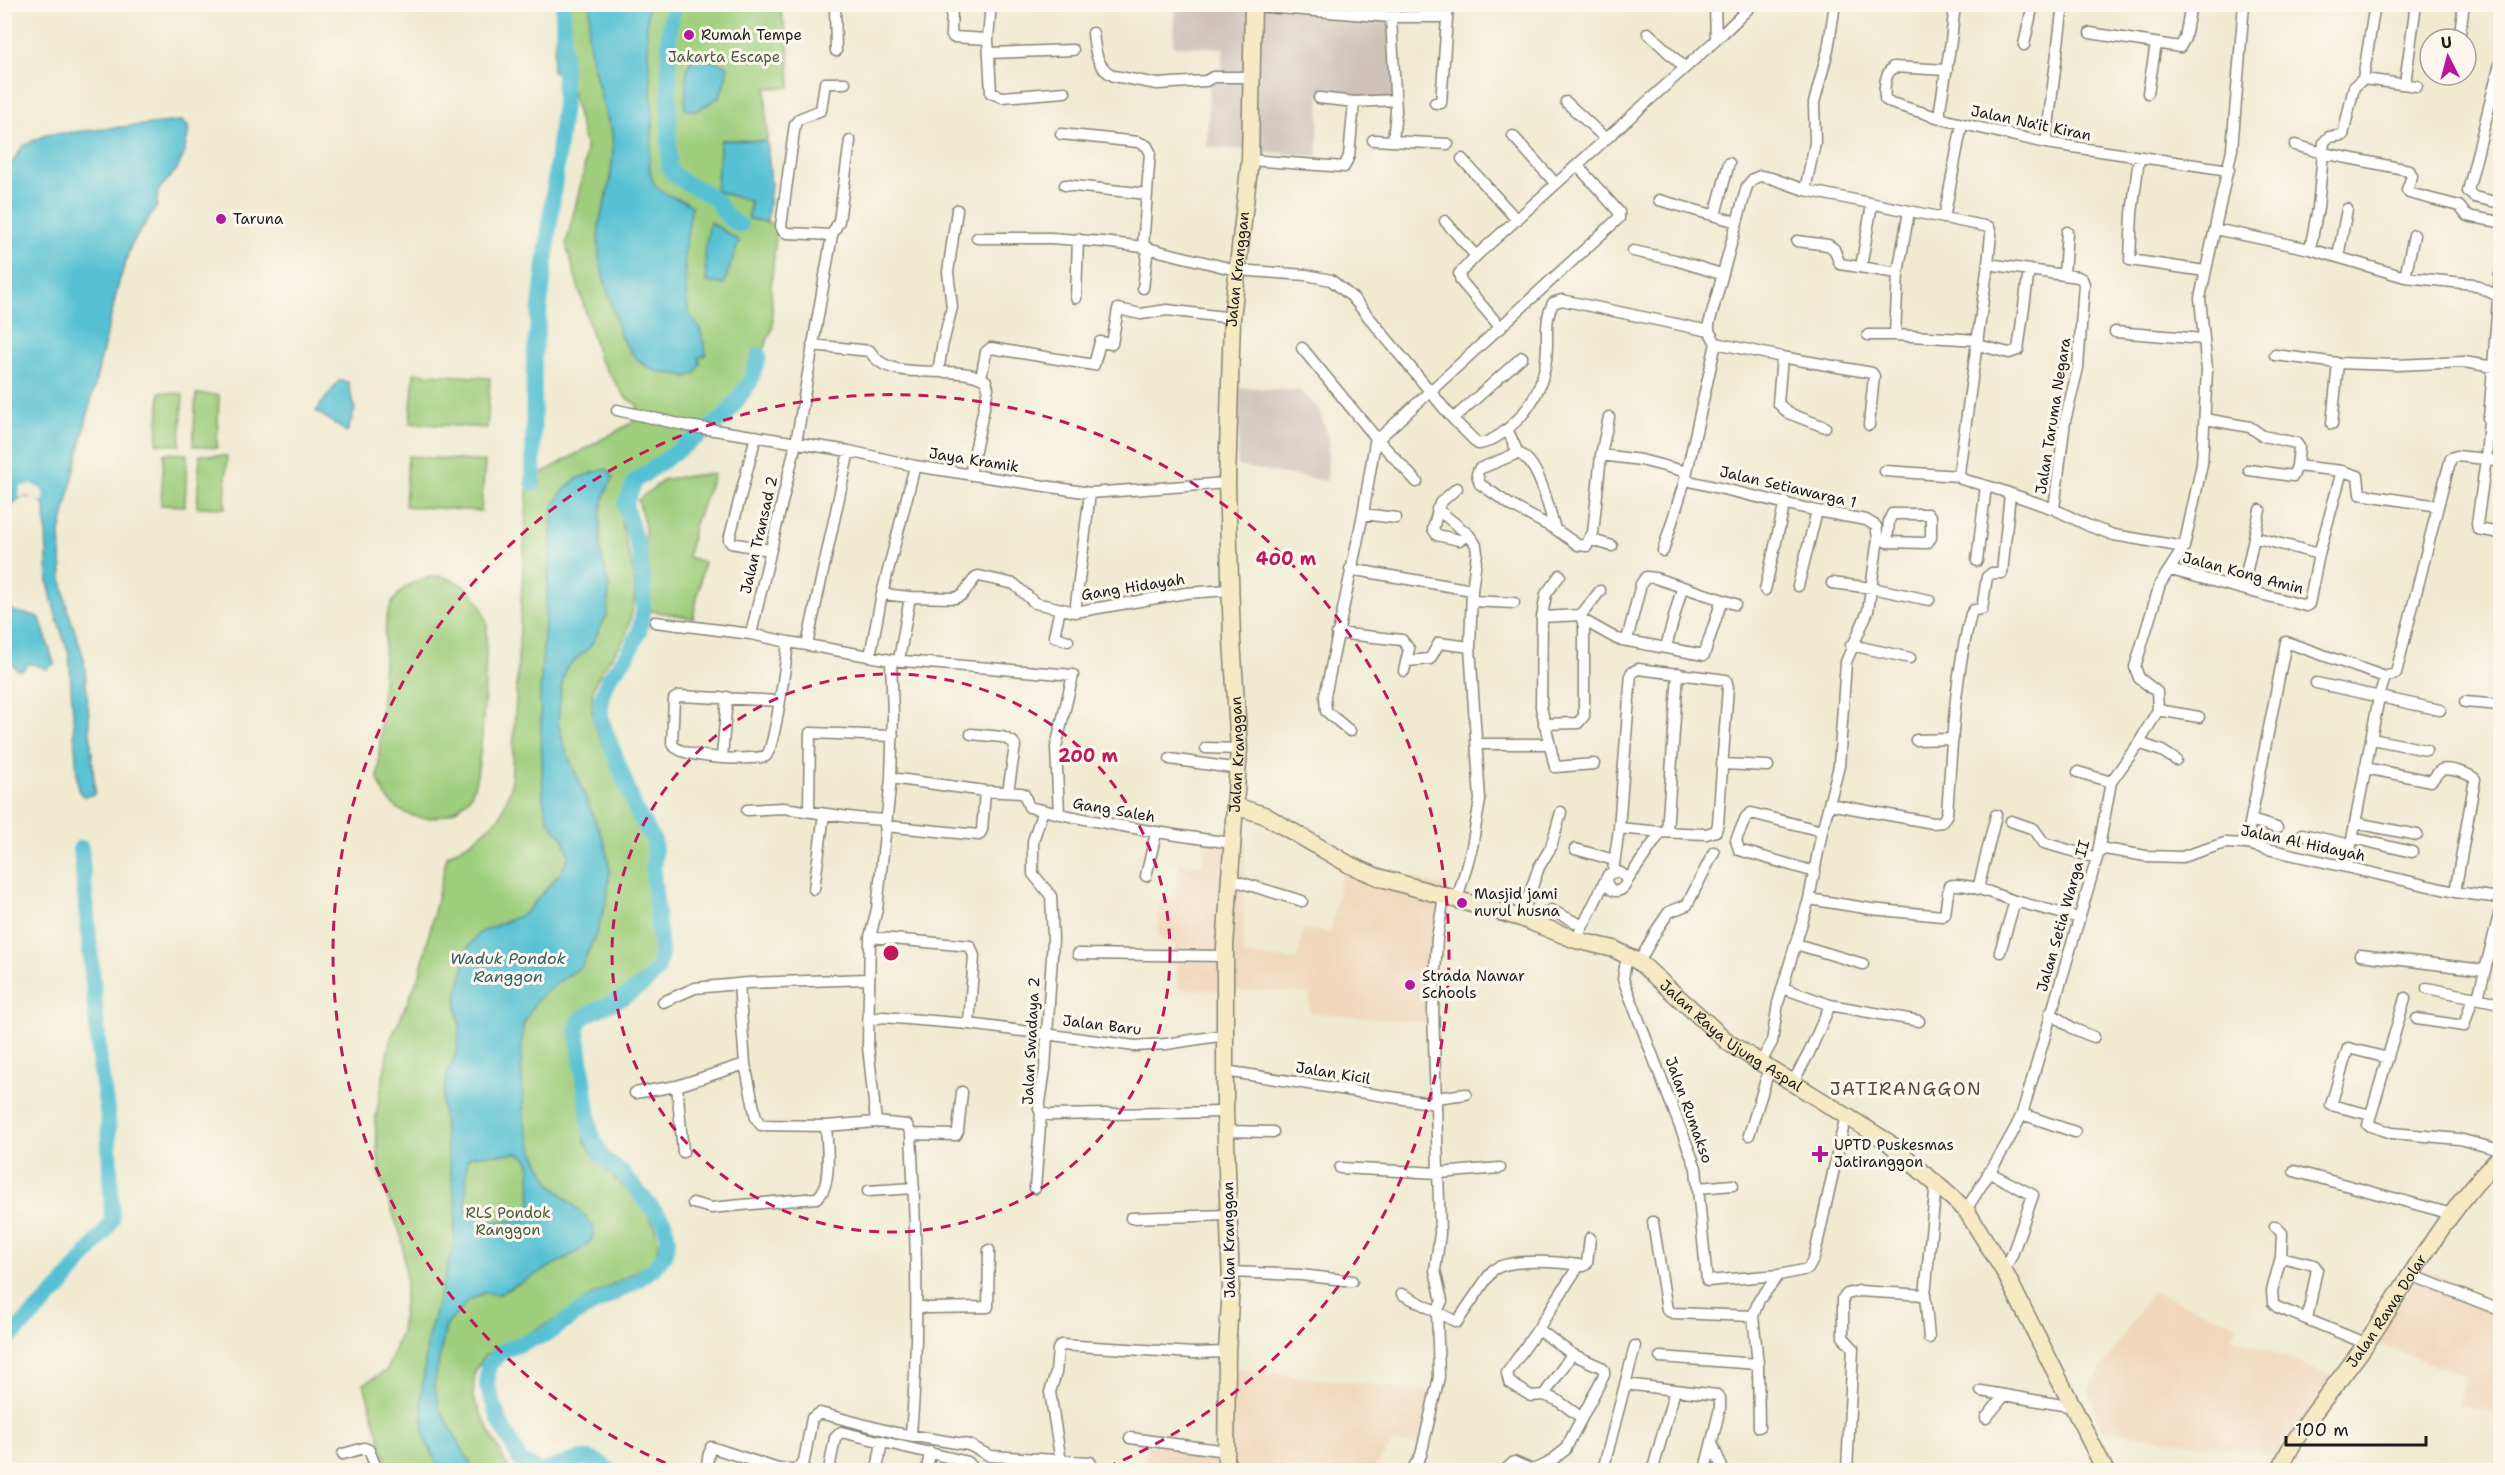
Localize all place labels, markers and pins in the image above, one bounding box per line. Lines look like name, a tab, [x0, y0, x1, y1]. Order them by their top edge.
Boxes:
place label: Rumah Tempe	[701, 25, 802, 45]
marker: Rumah Tempe	[682, 28, 696, 42]
place label: Taruna	[233, 209, 284, 229]
marker: Taruna	[214, 212, 228, 226]
place label: Masjid jami nurul husna	[1474, 884, 1561, 921]
marker: Masjid jami nurul husna	[1455, 896, 1469, 910]
centre of rings	[881, 943, 901, 963]
place label: Strada Nawar Schools	[1422, 966, 1525, 1003]
marker: Strada Nawar Schools	[1403, 978, 1417, 992]
place label: UPTD Puskesmas Jatiranggon	[1834, 1135, 1954, 1172]
marker: UPTD Puskesmas Jatiranggon	[1811, 1145, 1829, 1163]

